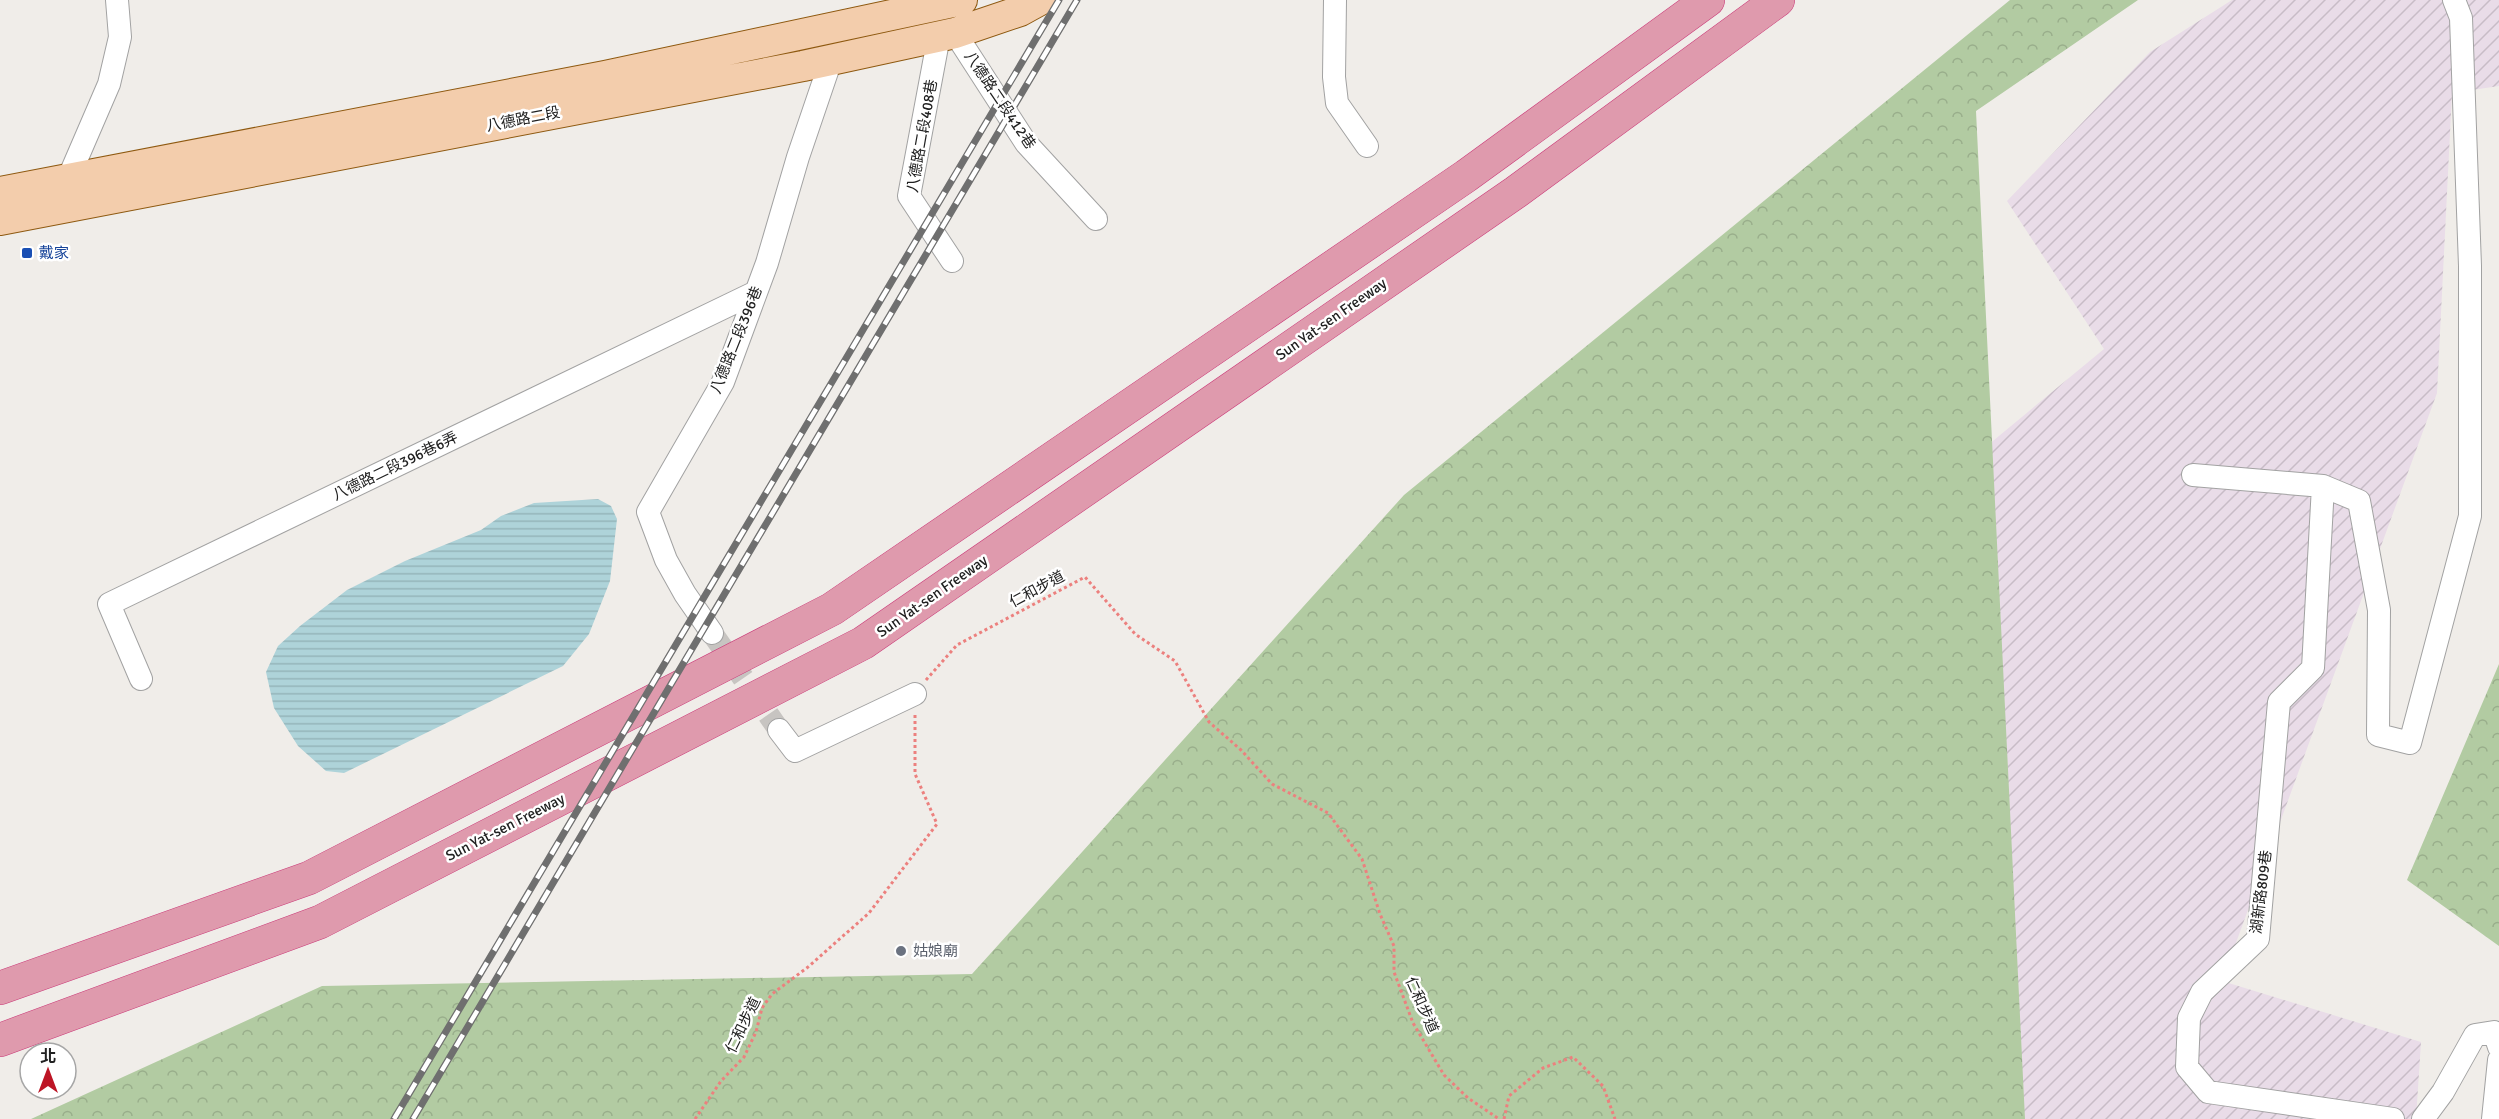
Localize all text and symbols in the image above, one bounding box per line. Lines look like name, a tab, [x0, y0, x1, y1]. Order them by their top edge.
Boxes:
street label: 八德路二段412巷	[961, 48, 1039, 152]
street label: 八德路二段408巷	[903, 78, 941, 194]
street label: 八德路二段	[484, 103, 562, 135]
place label: 戴家	[39, 244, 69, 262]
marker: 戴家	[20, 246, 34, 260]
street label: Sun Yat-sen Freeway	[1272, 274, 1390, 364]
street label: 八德路二段396巷	[706, 284, 766, 396]
street label: 八德路二段396巷6弄	[329, 428, 461, 504]
street label: Sun Yat-sen Freeway	[873, 551, 991, 641]
street label: 仁和步道	[1006, 567, 1068, 611]
street label: Sun Yat-sen Freeway	[443, 789, 567, 865]
street label: 湖新路809巷	[2247, 849, 2275, 935]
place label: 姑娘廟	[913, 942, 958, 960]
marker: 姑娘廟	[894, 944, 908, 958]
street label: 仁和步道	[1402, 974, 1442, 1036]
street label: 仁和步道	[722, 994, 764, 1056]
north arrow	[18, 1041, 78, 1101]
text: 北	[40, 1047, 56, 1067]

